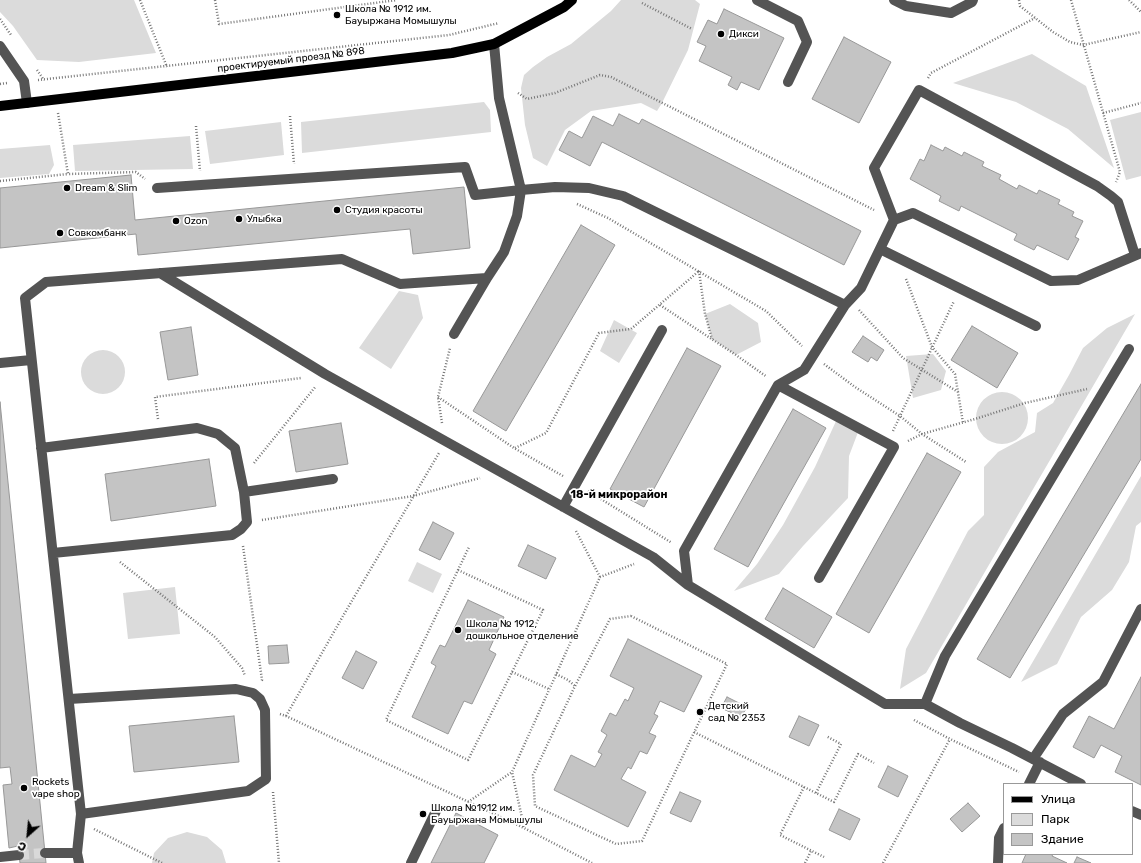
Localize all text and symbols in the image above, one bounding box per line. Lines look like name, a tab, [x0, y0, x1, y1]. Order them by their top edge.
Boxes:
place label: Школа № 1912 им. Бауыржана Момышулы	[345, 3, 457, 26]
marker: Школа № 1912 им. Бауыржана Момышулы	[332, 10, 342, 20]
place label: Дикси	[729, 28, 759, 40]
marker: Дикси	[716, 29, 726, 39]
street label: проектируемый проезд № 898	[217, 45, 365, 75]
place label: Dream & Slim	[75, 182, 137, 194]
marker: Dream & Slim	[62, 183, 72, 193]
place label: Студия красоты	[345, 204, 423, 216]
marker: Студия красоты	[332, 205, 342, 215]
place label: Улыбка	[247, 213, 282, 225]
marker: Улыбка	[234, 214, 244, 224]
place label: Ozon	[184, 215, 208, 227]
marker: Ozon	[171, 216, 181, 226]
place label: Совкомбанк	[68, 227, 126, 239]
marker: Совкомбанк	[55, 228, 65, 238]
district label: 18-й микрорайон	[570, 488, 668, 502]
place label: Школа № 1912, дошкольное отделение	[466, 618, 579, 642]
marker: Школа № 1912, дошкольное отделение	[453, 625, 463, 635]
place label: Детский сад № 2353	[708, 700, 765, 724]
marker: Детский сад № 2353	[695, 707, 705, 717]
place label: Rockets vape shop	[32, 776, 80, 800]
marker: Rockets vape shop	[19, 783, 29, 793]
legend	[1003, 783, 1133, 855]
text: Улица	[1041, 792, 1075, 806]
place label: Школа №1912 им. Бауыржана Момышулы	[431, 802, 543, 826]
marker: Школа №1912 им. Бауыржана Момышулы	[418, 809, 428, 819]
text: Парк	[1041, 812, 1070, 826]
north arrow	[8, 815, 48, 855]
text: Здание	[1041, 832, 1084, 846]
text: С	[16, 839, 29, 854]

